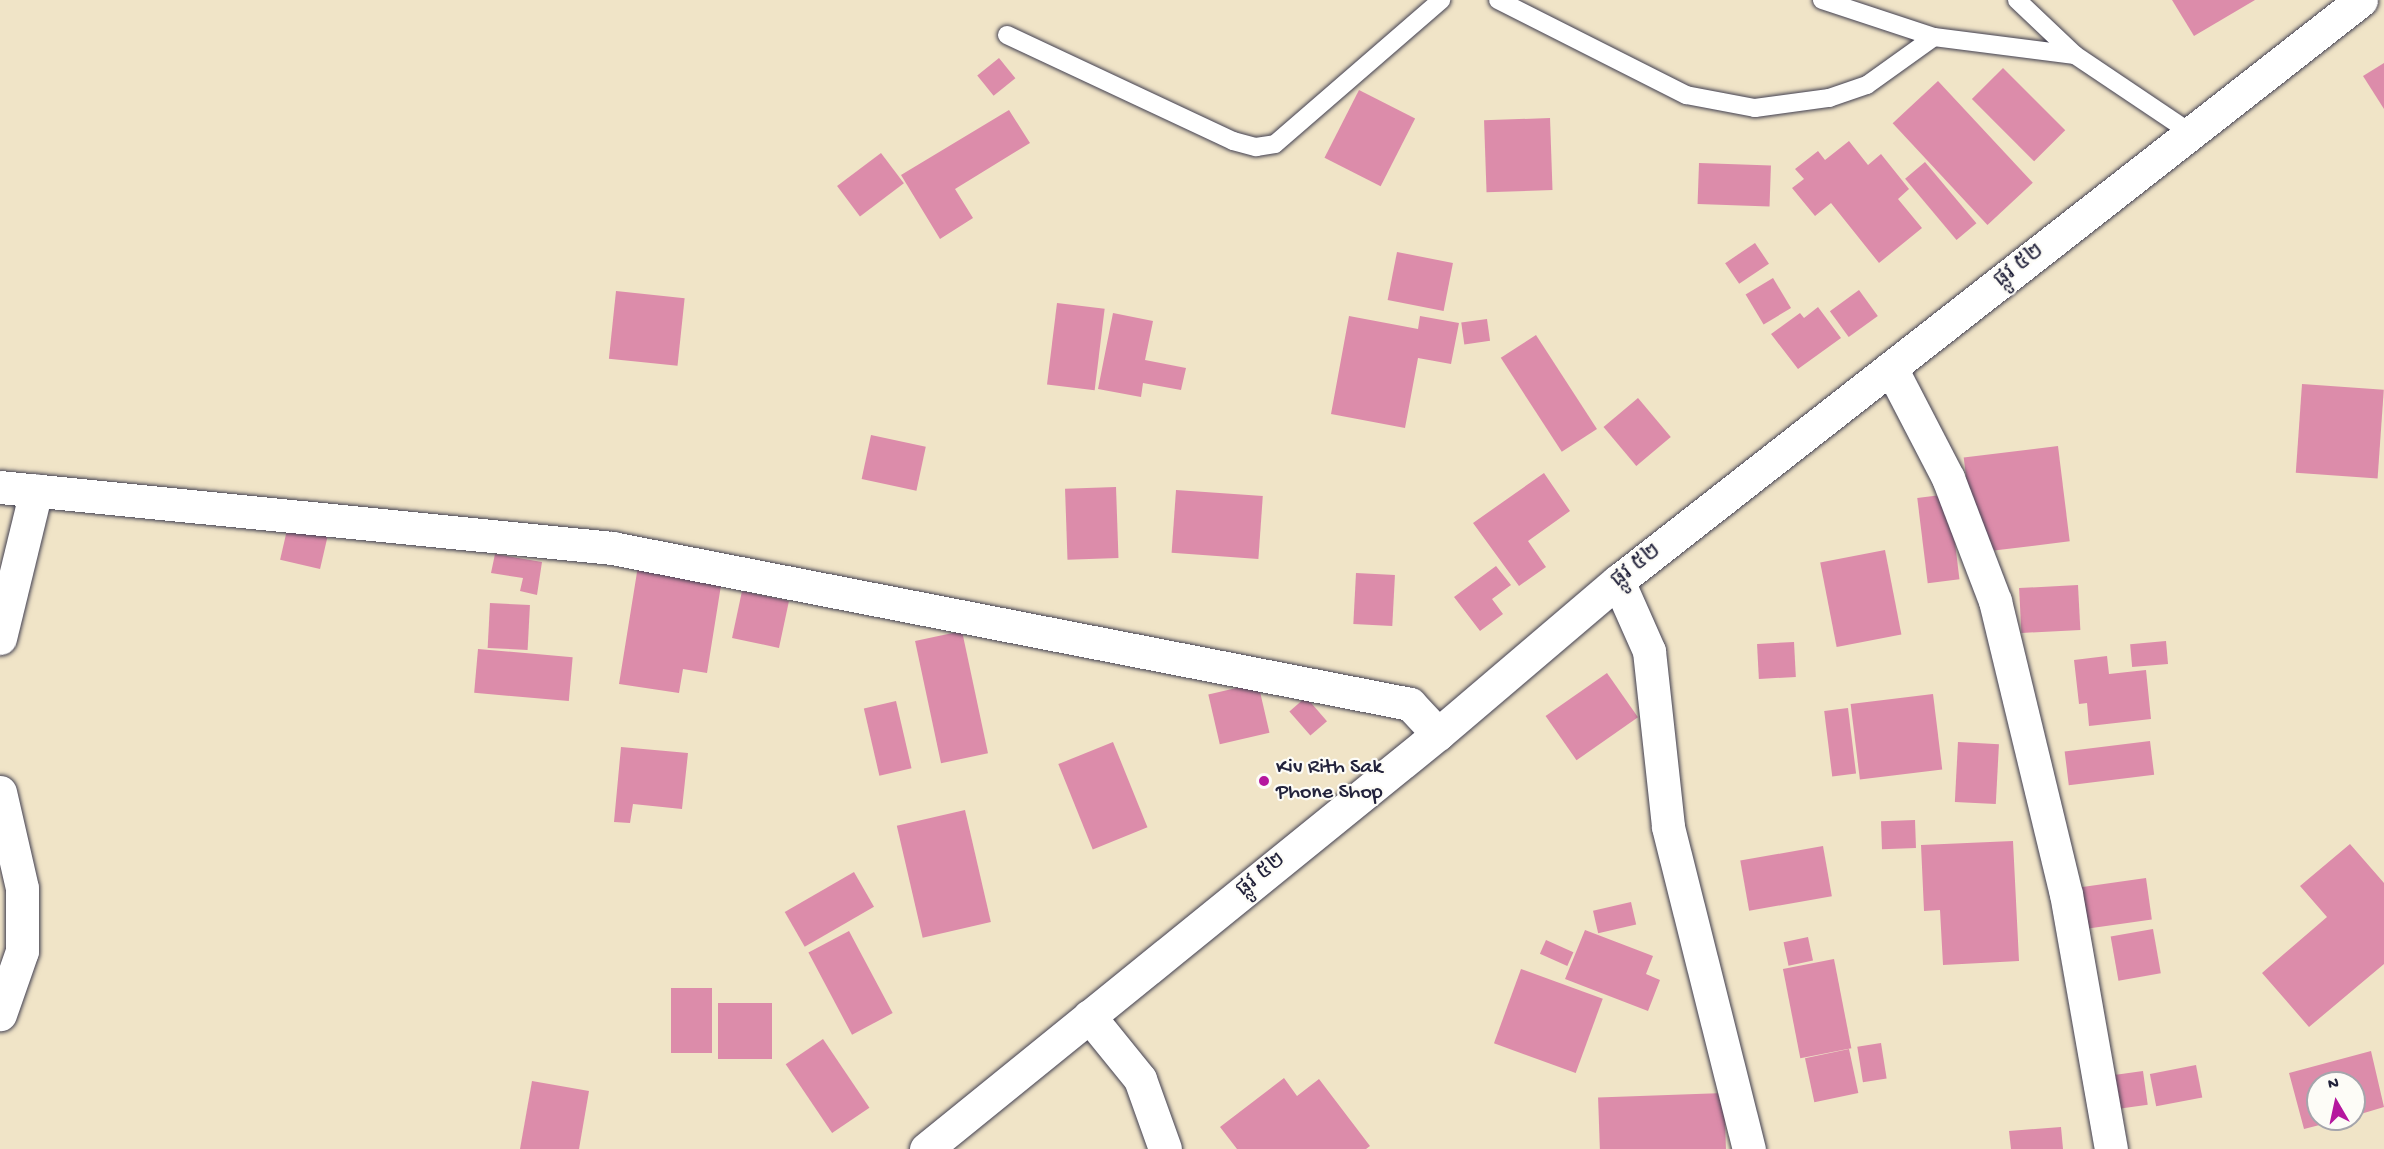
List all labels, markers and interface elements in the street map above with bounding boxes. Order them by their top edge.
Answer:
street label: ផ្លូវ ៥២ [1989,239,2051,295]
street label: ផ្លូវ ៥២ [1606,539,1668,595]
place label: Kiv Rith Sak Phone Shop [1276,755,1383,806]
marker: Kiv Rith Sak Phone Shop [1257,774,1271,788]
street label: ផ្លូវ ៥២ [1232,848,1292,904]
north arrow [2306,1071,2366,1131]
text: N [2327,1075,2340,1095]

